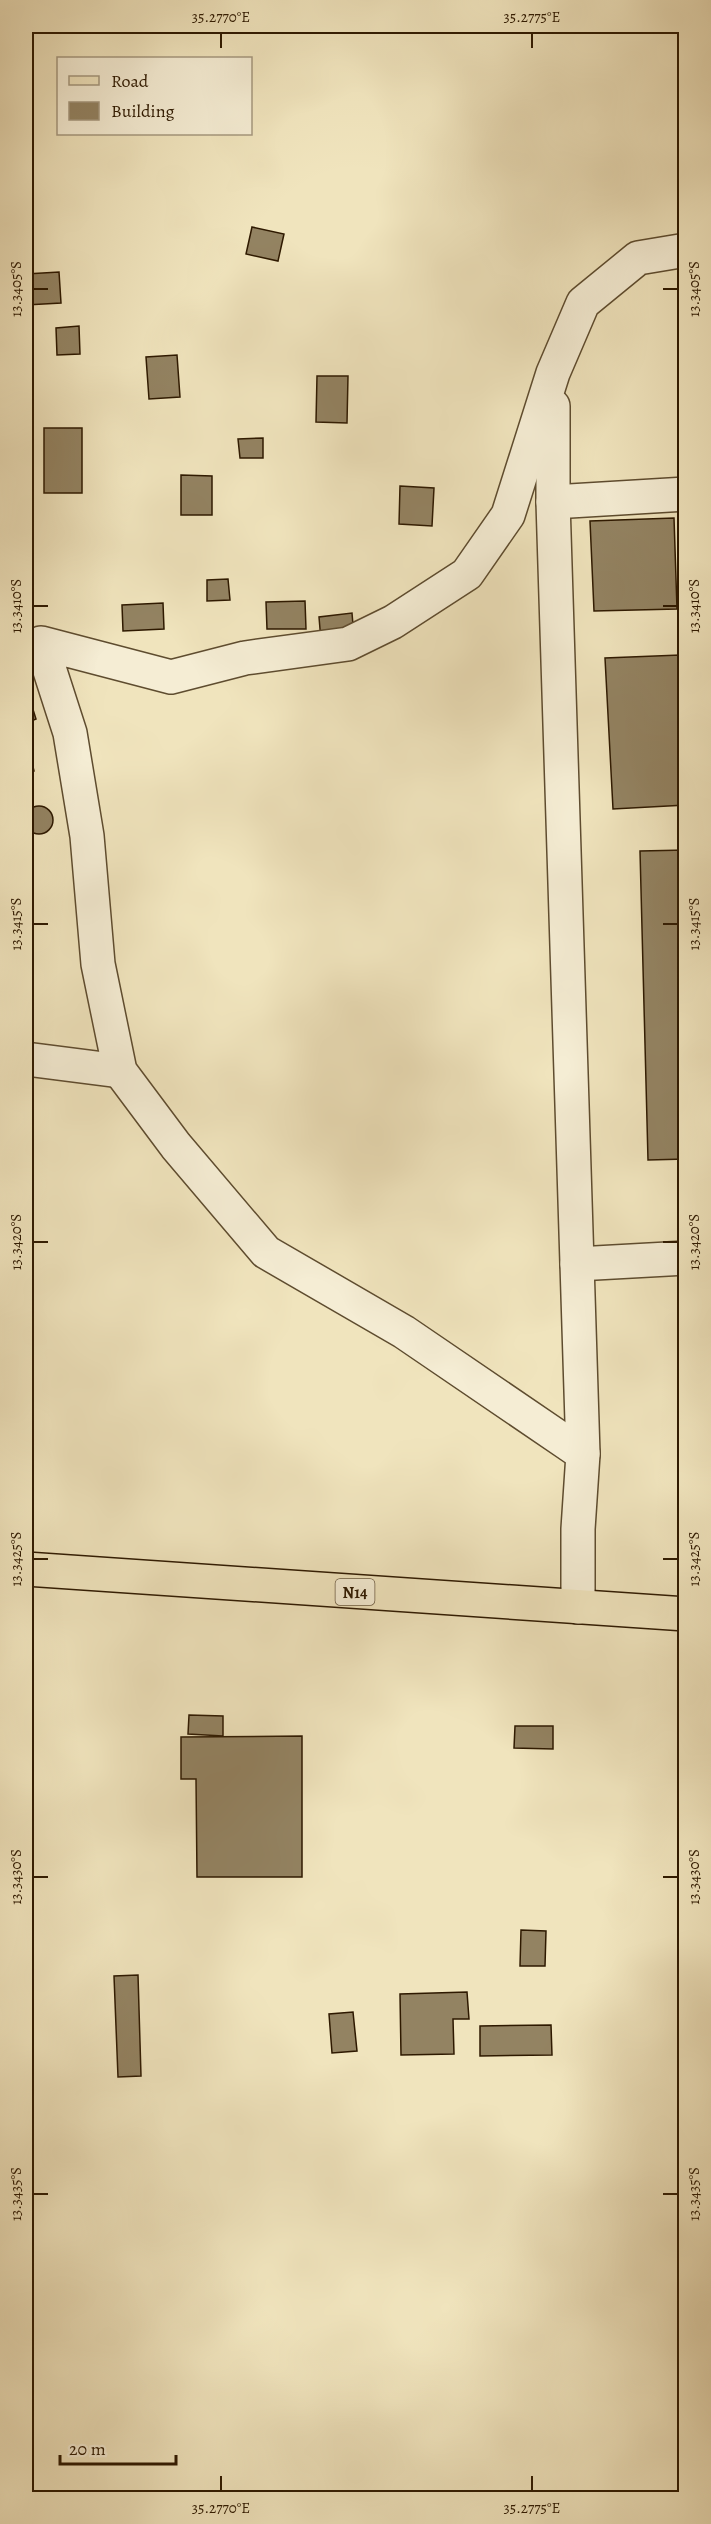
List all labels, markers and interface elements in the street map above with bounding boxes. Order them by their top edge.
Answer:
text: 35.2770°E [192,7,250,27]
text: 35.2775°E [504,7,560,27]
legend [57,57,252,135]
text: Road [111,69,149,93]
text: Building [111,99,175,123]
text: 13.3405°S [6,261,26,317]
text: 13.3405°S [684,261,704,317]
text: 13.3410°S [6,579,26,633]
text: 13.3410°S [684,579,704,633]
text: 13.3415°S [6,897,26,951]
text: 13.3415°S [684,897,704,951]
text: 13.3420°S [6,1214,26,1270]
text: 13.3420°S [684,1214,704,1270]
text: 13.3425°S [6,1531,26,1587]
text: 13.3425°S [684,1531,704,1587]
road number: N14 [336,1579,374,1605]
text: 13.3430°S [6,1849,26,1905]
text: 13.3430°S [684,1849,704,1905]
text: 13.3435°S [6,2167,26,2221]
text: 13.3435°S [684,2167,704,2221]
scale bar [60,2428,176,2466]
text: 20 m [69,2437,106,2461]
text: 35.2770°E [192,2498,250,2518]
text: 35.2775°E [504,2498,560,2518]

